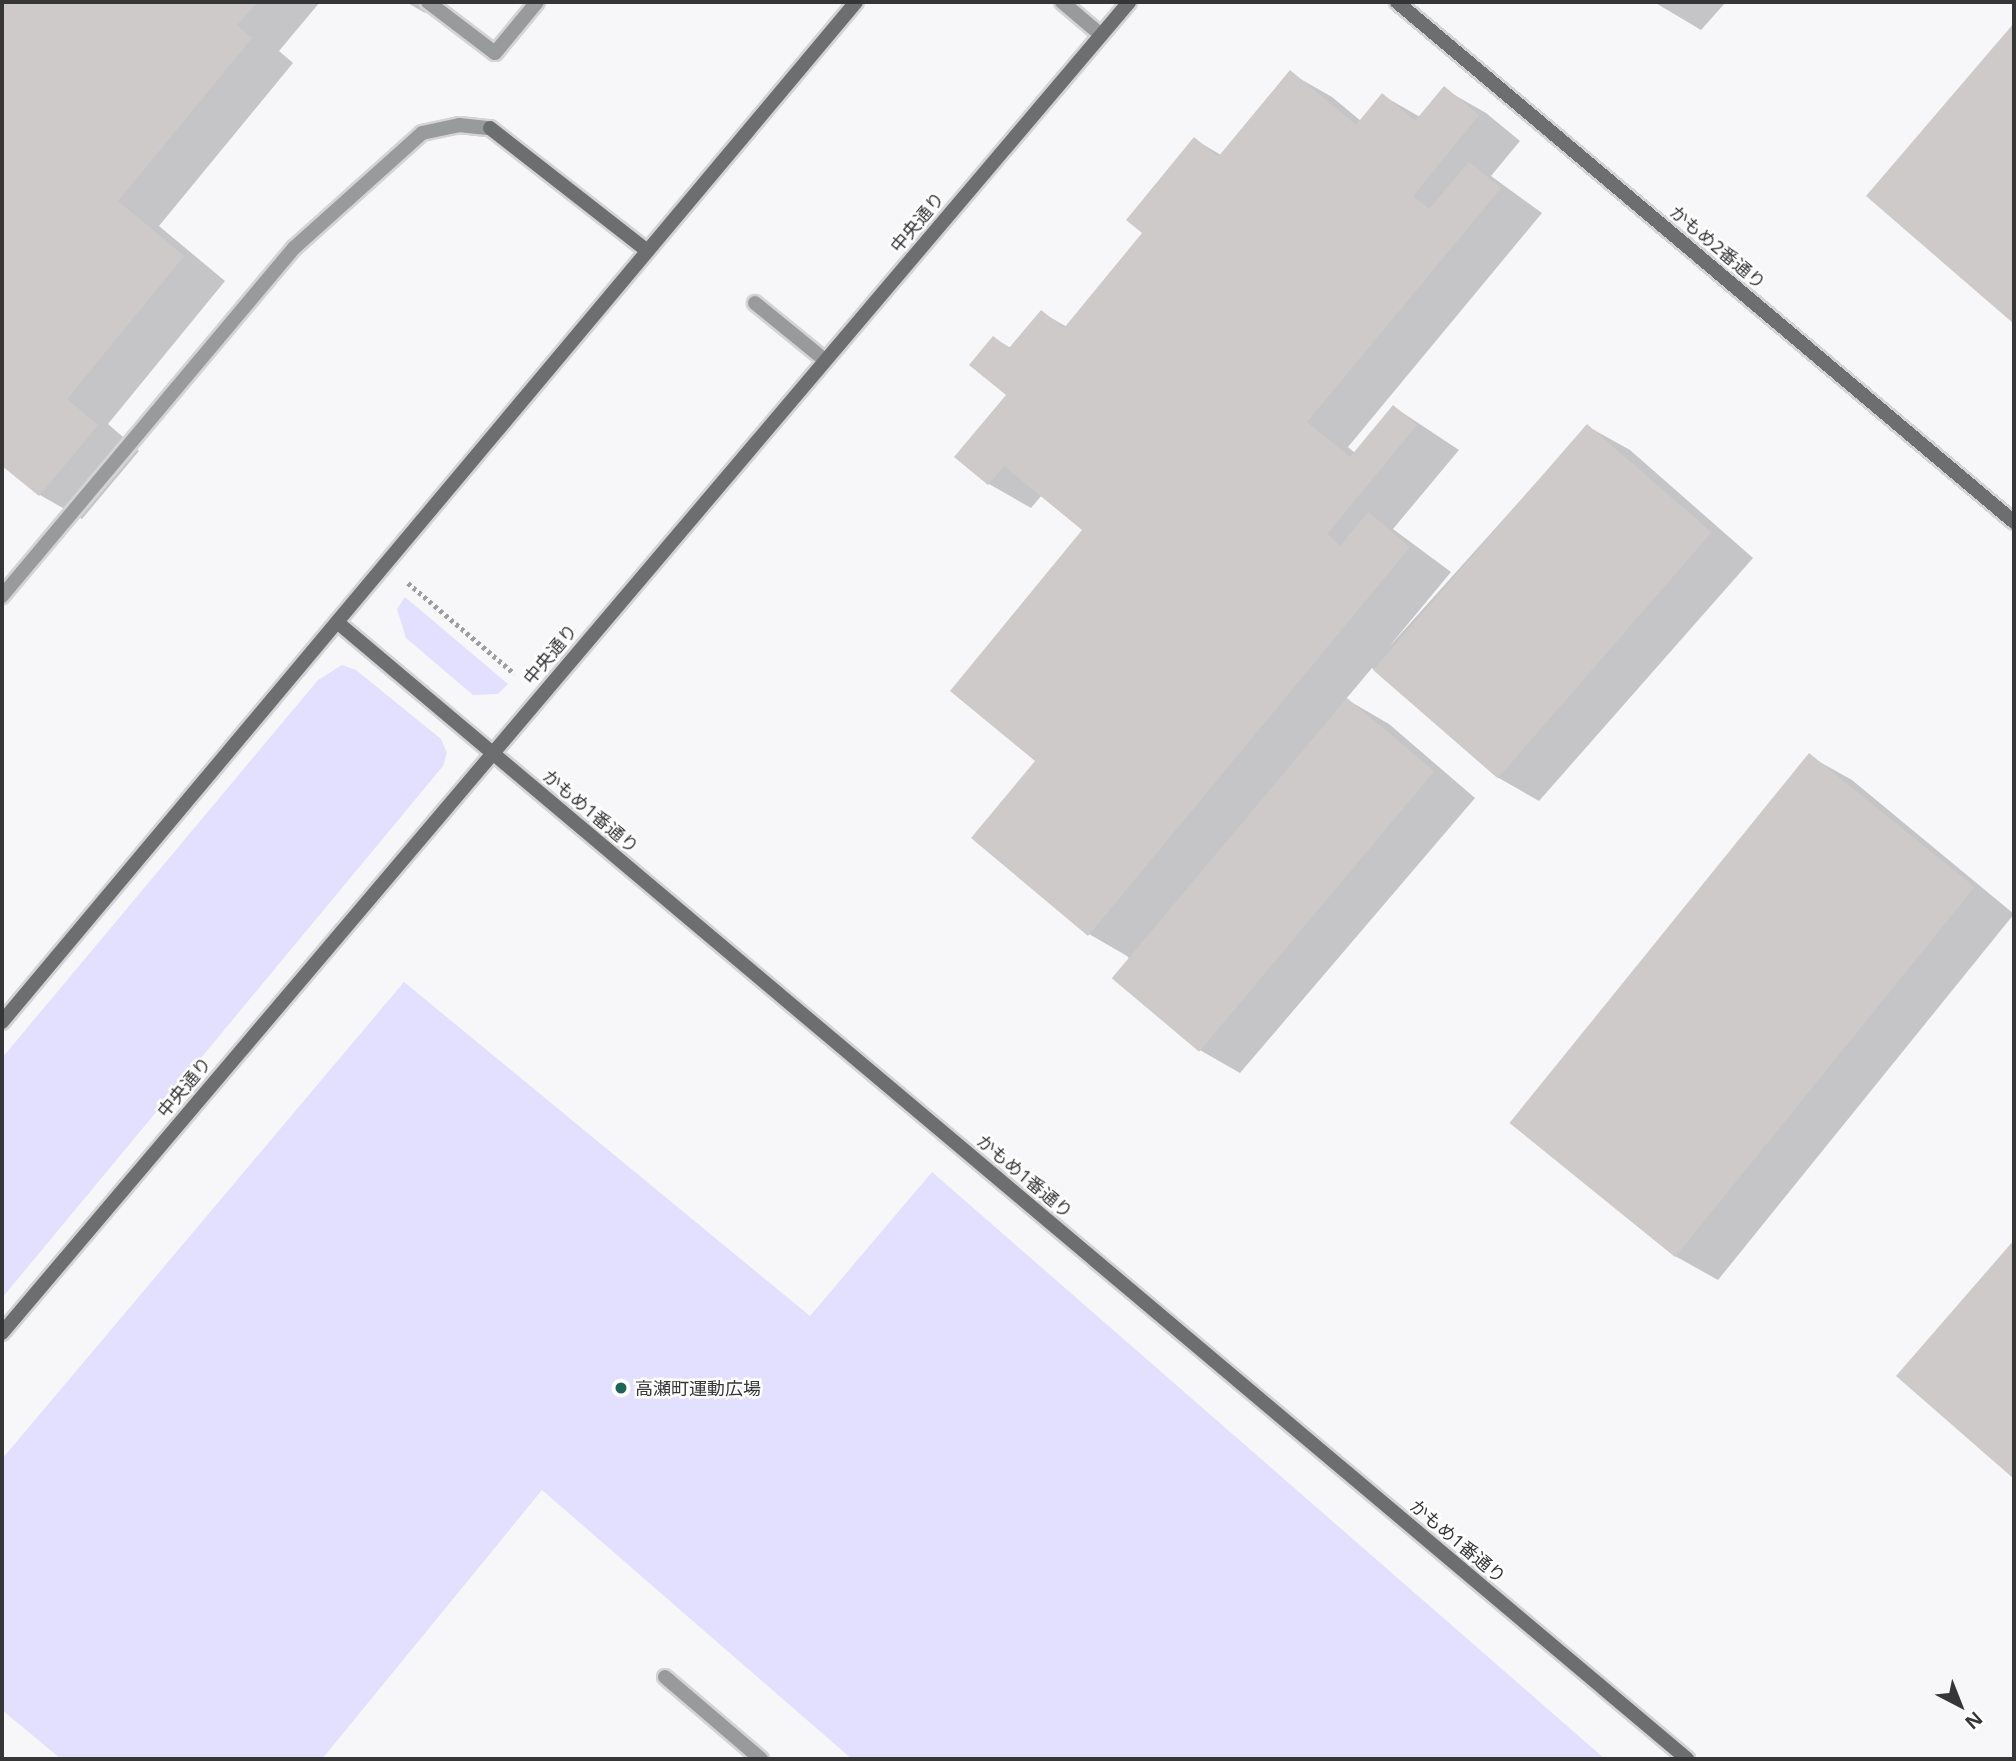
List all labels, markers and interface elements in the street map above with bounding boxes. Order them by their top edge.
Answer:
street label: 中央通り [886,187,948,257]
street label: かもめ2番通り [1666,201,1770,293]
street label: 中央通り [519,619,581,689]
street label: かもめ1番通り [539,765,643,857]
street label: 中央通り [153,1052,215,1122]
street label: かもめ1番通り [973,1130,1077,1222]
place label: 高瀬町運動広場 [635,1377,761,1399]
marker: 高瀬町運動広場 [613,1380,629,1396]
street label: かもめ1番通り [1406,1495,1510,1587]
north arrow [1925,1670,1995,1740]
text: N [1960,1706,1988,1735]

